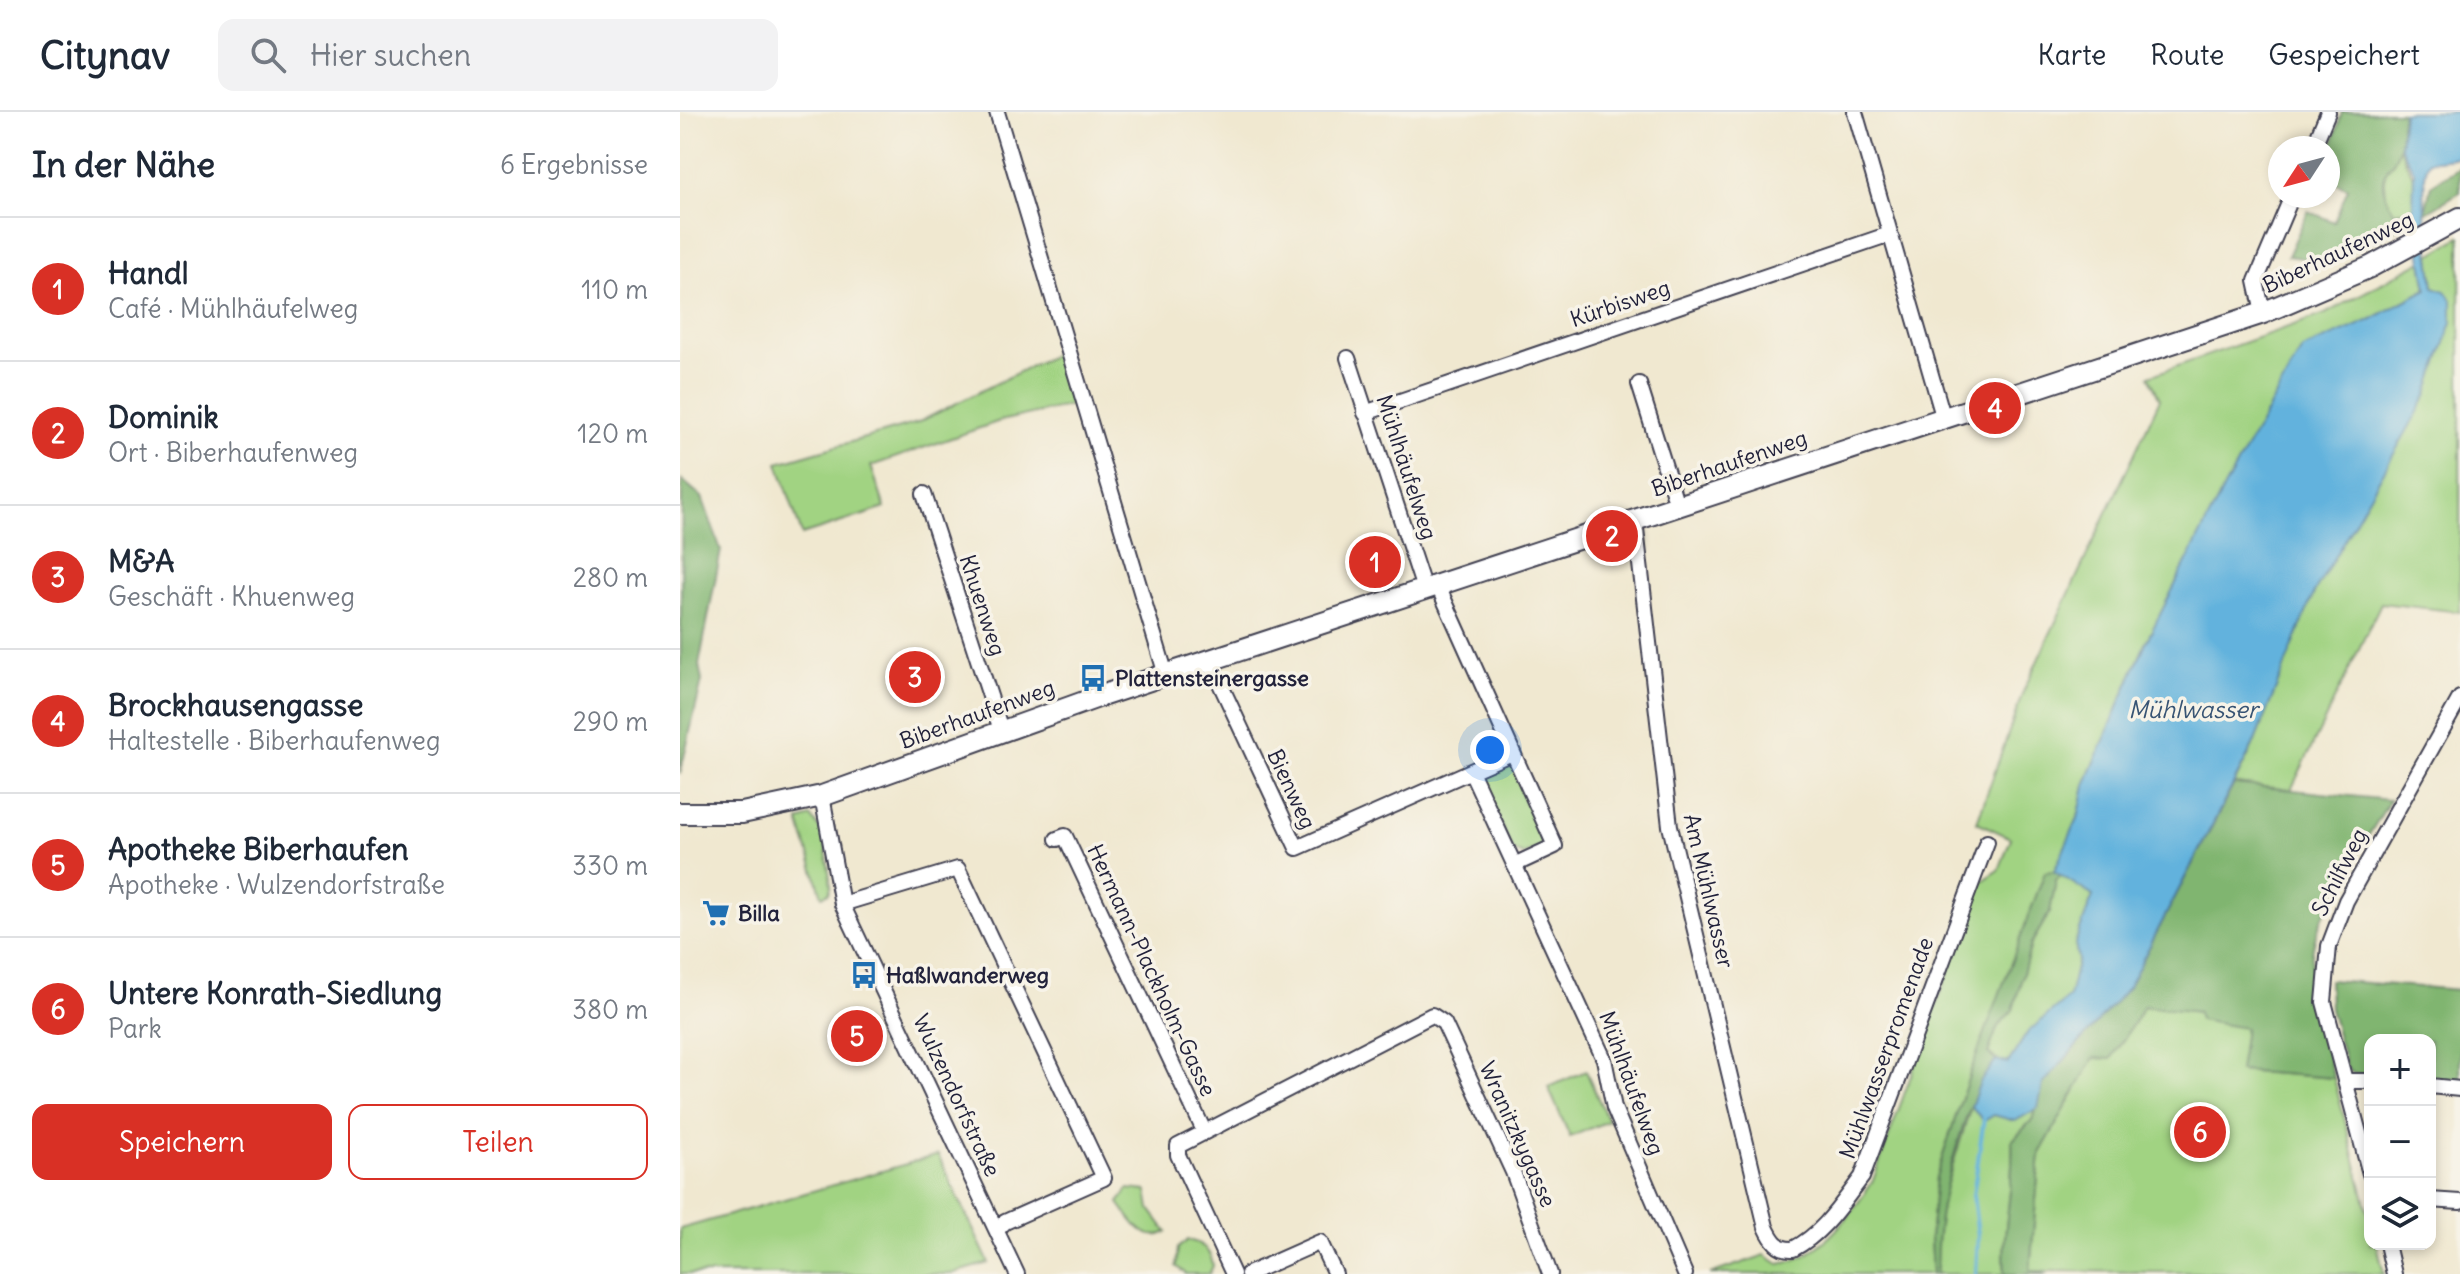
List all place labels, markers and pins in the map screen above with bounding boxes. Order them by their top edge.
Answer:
pin: 4 [1969,378,2021,438]
pin: 2 [1586,506,1638,566]
pin: 1 [1349,532,1401,592]
pin: 3 [889,647,941,707]
bus stop icon: Plattensteinergasse [1078,663,1108,693]
place label: Plattensteinergasse [1115,664,1309,692]
supermarket icon: Billa [701,898,731,928]
place label: Billa [738,899,780,927]
bus stop icon: Haßlwanderweg [849,960,879,990]
place label: Haßlwanderweg [886,961,1049,989]
pin: 5 [831,1006,883,1066]
pin: 6 [2174,1102,2226,1162]

